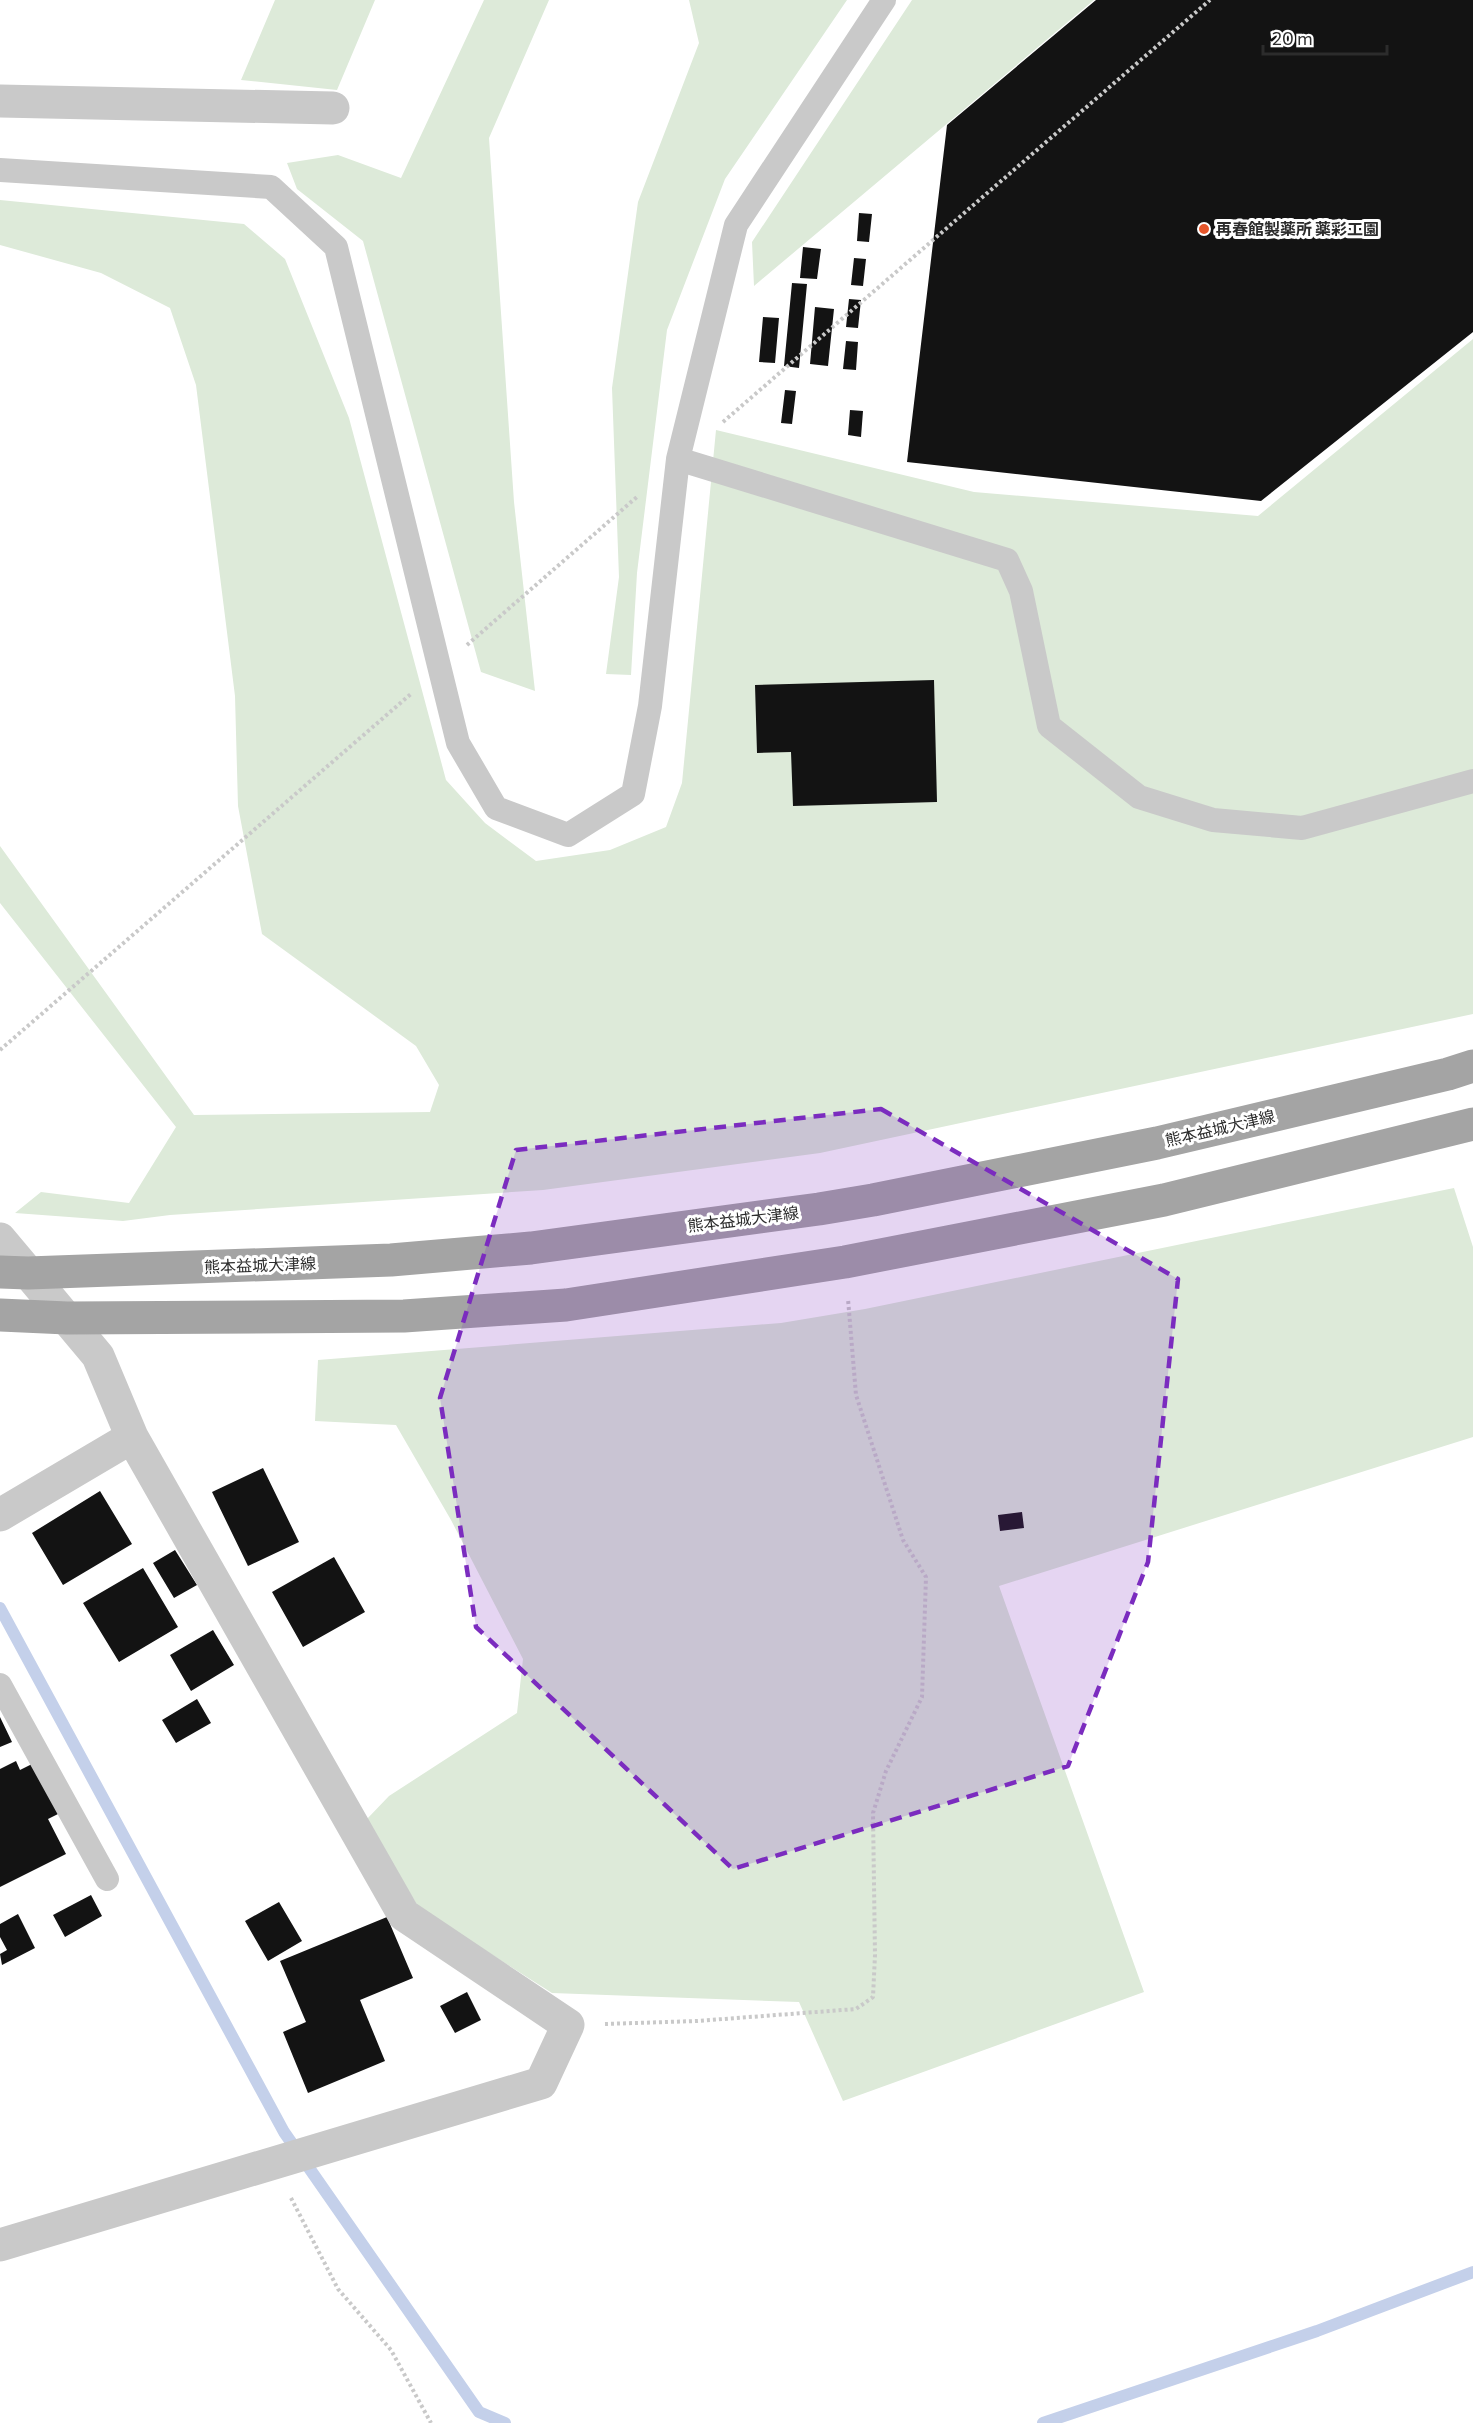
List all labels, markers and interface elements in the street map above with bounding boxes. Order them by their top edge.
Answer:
scale bar [1263,18,1388,56]
text: 20 m [1272,27,1313,49]
place label: 再春館製薬所 薬彩工園 [1216,219,1379,238]
marker: 再春館製薬所 薬彩工園 [1197,222,1211,236]
street label: 熊本益城大津線 [1163,1106,1277,1149]
street label: 熊本益城大津線 [686,1202,800,1235]
street label: 熊本益城大津線 [204,1253,316,1276]

